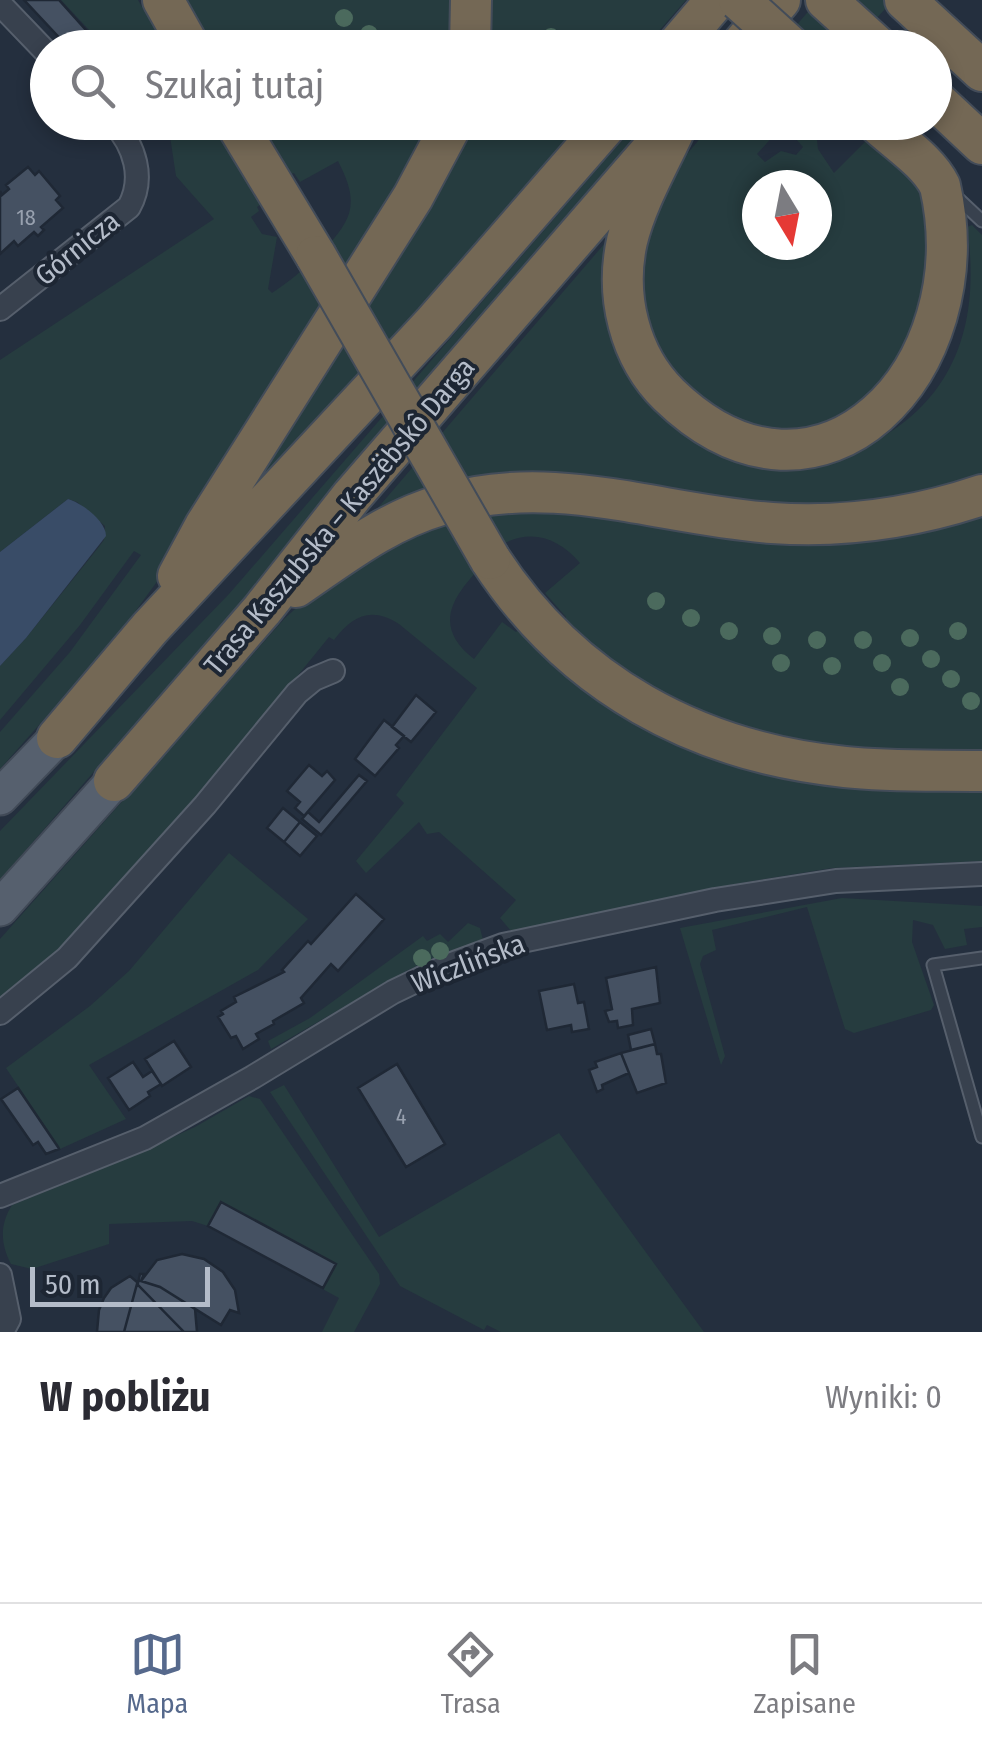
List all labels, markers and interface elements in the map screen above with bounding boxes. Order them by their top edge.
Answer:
search box [30,30,952,140]
icon: search [65,58,120,113]
text: Szukaj tutaj [145,62,324,108]
north arrow [742,170,832,260]
house number: 18 [16,204,36,231]
street label: Górnicza [29,204,126,292]
street label: Trasa Kaszubska – Kaszëbskô Darga [197,351,482,681]
street label: Wiczlińska [407,927,529,1000]
house number: 4 [396,1103,407,1130]
scale bar [30,1262,210,1306]
text: 50 m [45,1268,101,1301]
text: W pobliżu [40,1372,211,1422]
text: Wyniki: 0 [825,1378,942,1416]
tab: Mapa [126,1627,188,1720]
tab: Trasa [441,1627,501,1720]
tab: Zapisane [753,1627,856,1720]

